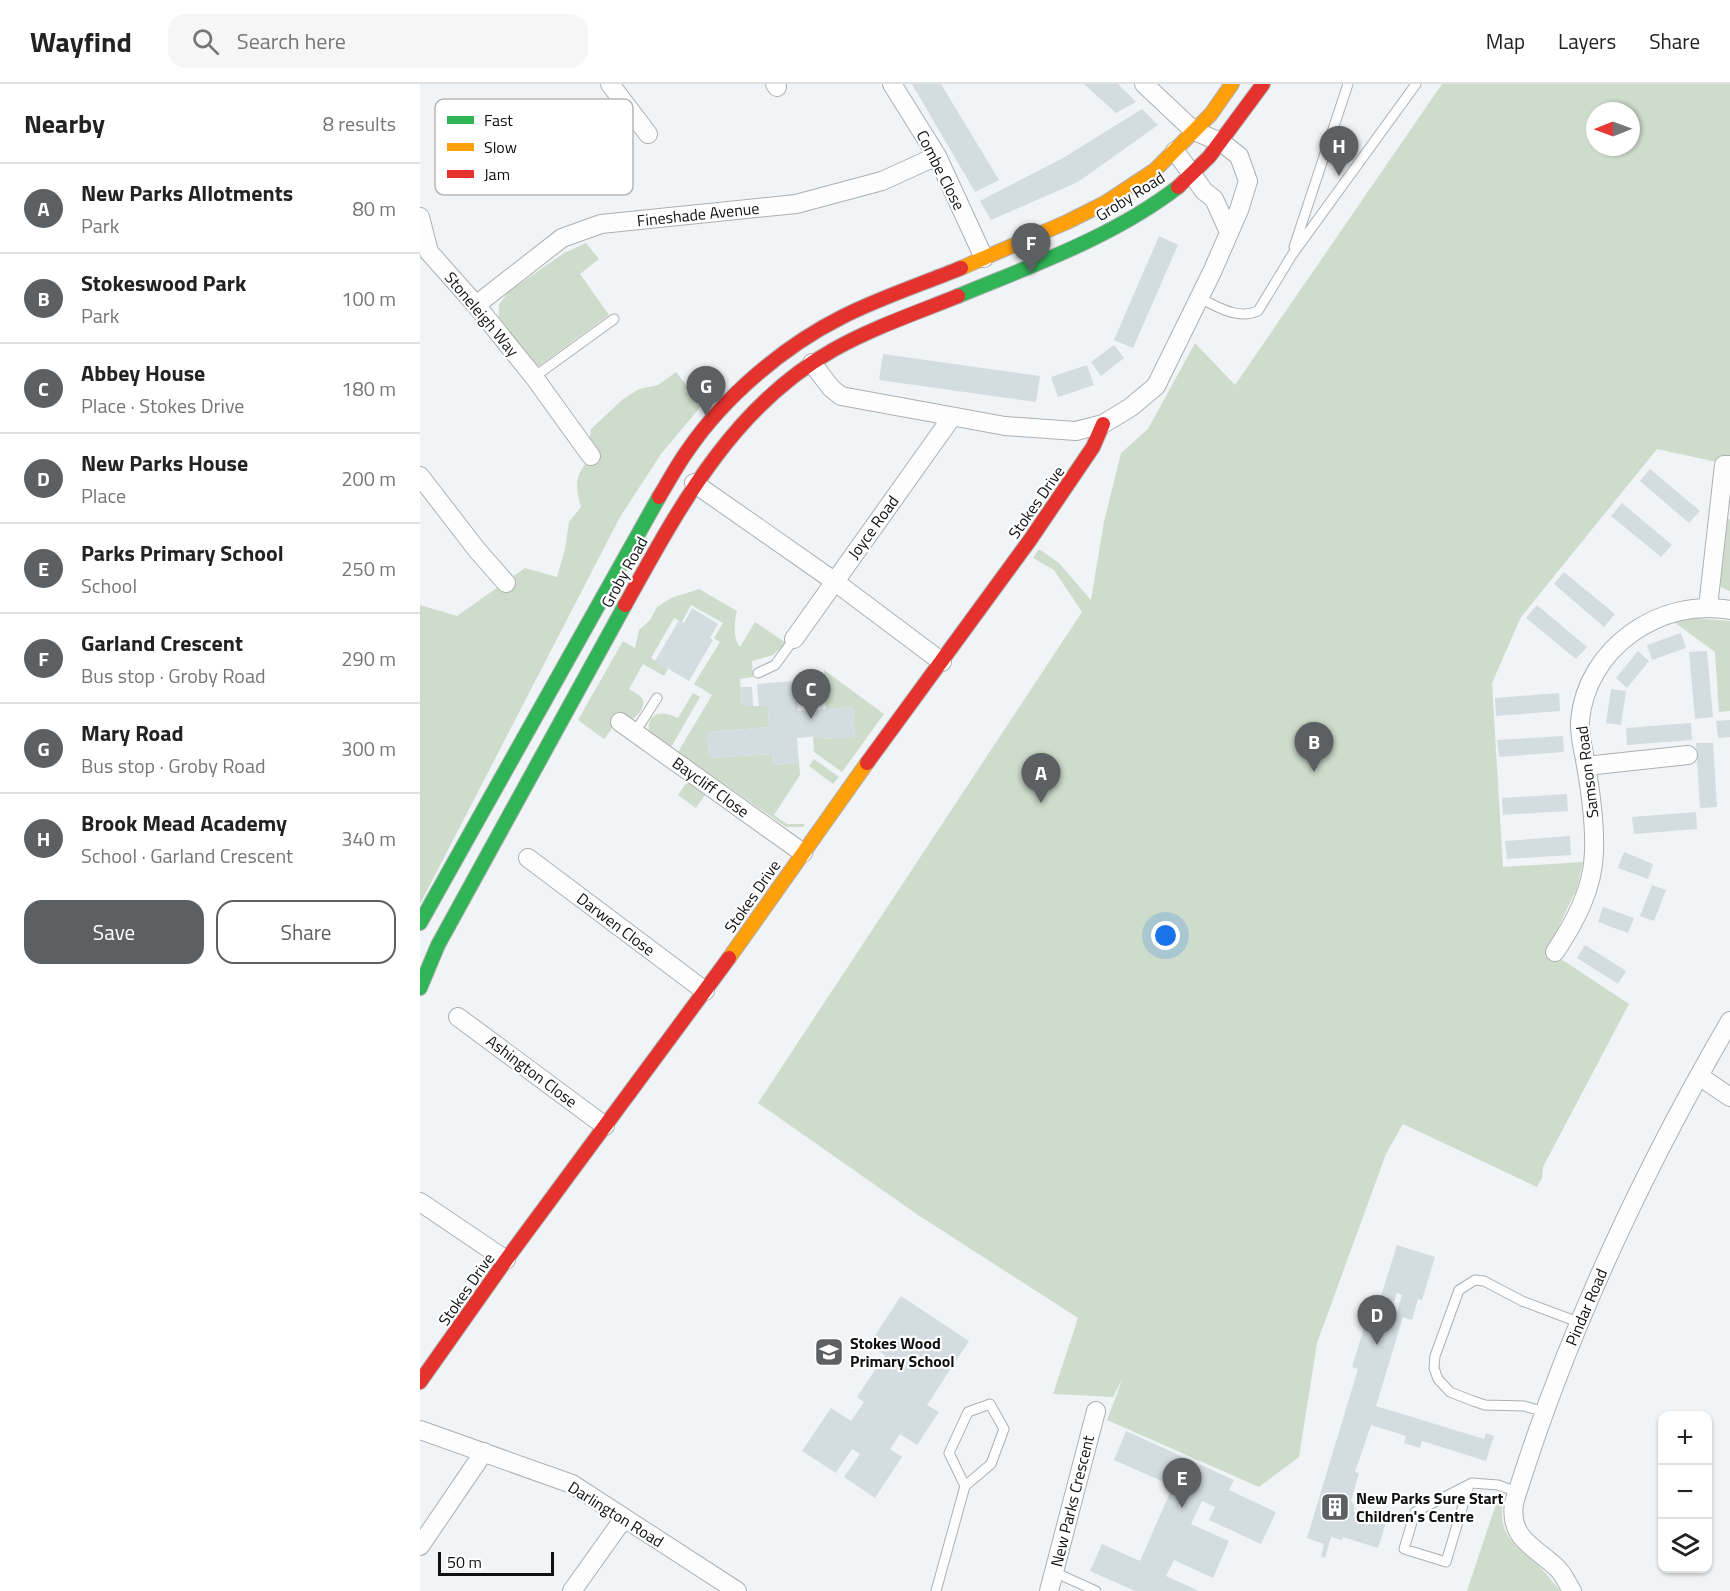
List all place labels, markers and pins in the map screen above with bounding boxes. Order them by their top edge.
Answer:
pin: H [1320,126,1358,176]
pin: F [1012,224,1050,273]
pin: G [686,366,726,416]
pin: C [792,670,830,719]
pin: B [1294,722,1334,772]
pin: A [1022,754,1060,803]
pin: D [1358,1296,1396,1345]
place label: Stokes Wood Primary School [850,1331,955,1373]
school or university icon: Stokes Wood Primary School [813,1336,845,1368]
pin: E [1162,1458,1202,1508]
place label: New Parks Sure Start Children's Centre [1356,1486,1504,1528]
building icon: New Parks Sure Start Children's Centre [1319,1491,1351,1523]

